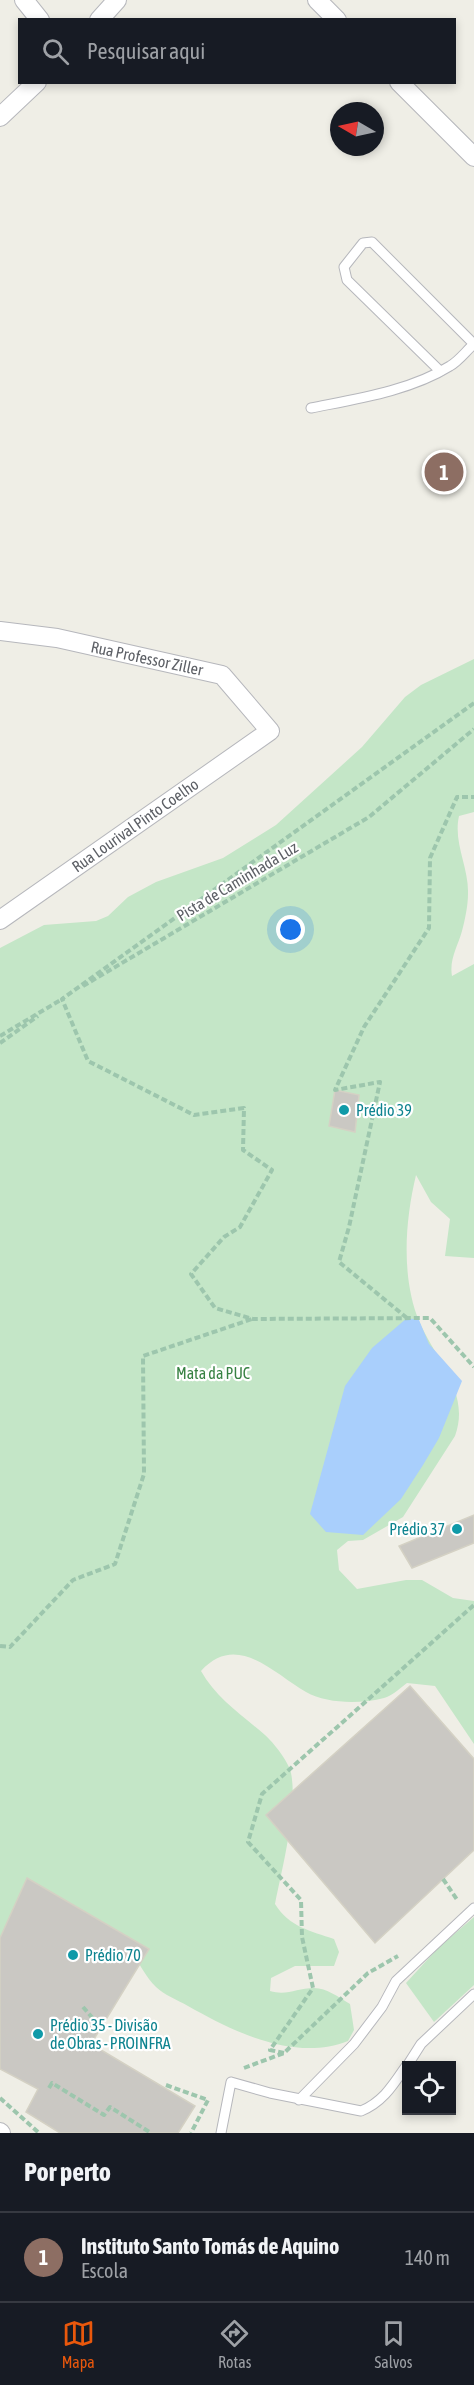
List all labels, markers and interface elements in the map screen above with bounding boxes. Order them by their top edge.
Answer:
search box [18,18,456,84]
icon: search [39,35,72,68]
text: Pesquisar aqui [87,38,205,64]
north arrow [330,102,384,156]
pin: 1 [424,450,464,494]
street label: Rua Professor Ziller [89,637,205,679]
street label: Rua Lourival Pinto Coelho [68,775,202,875]
street label: Pista de Caminhada Luz [173,838,301,924]
your location [276,915,305,944]
place label: Prédio 39 [356,1101,412,1119]
marker: Prédio 39 [337,1103,351,1117]
park label: Mata da PUC [176,1364,250,1382]
place label: Prédio 37 [389,1520,445,1538]
marker: Prédio 37 [450,1522,464,1536]
place label: Prédio 70 [85,1946,141,1964]
marker: Prédio 70 [66,1948,80,1962]
place label: Prédio 35 - Divisão de Obras - PROINFRA [50,2016,171,2052]
marker: Prédio 35 - Divisão de Obras - PROINFRA [31,2027,45,2041]
map controls [402,2061,456,2115]
button: locate [402,2061,456,2115]
text: Por perto [24,2157,111,2187]
text: Instituto Santo Tomás de Aquino [81,2233,339,2259]
text: 1 [39,2246,48,2269]
text: 140 m [405,2246,450,2269]
text: Escola [81,2259,128,2282]
tab: Mapa [62,2317,95,2371]
tab: Rotas [218,2317,251,2371]
tab: Salvos [375,2317,412,2371]

